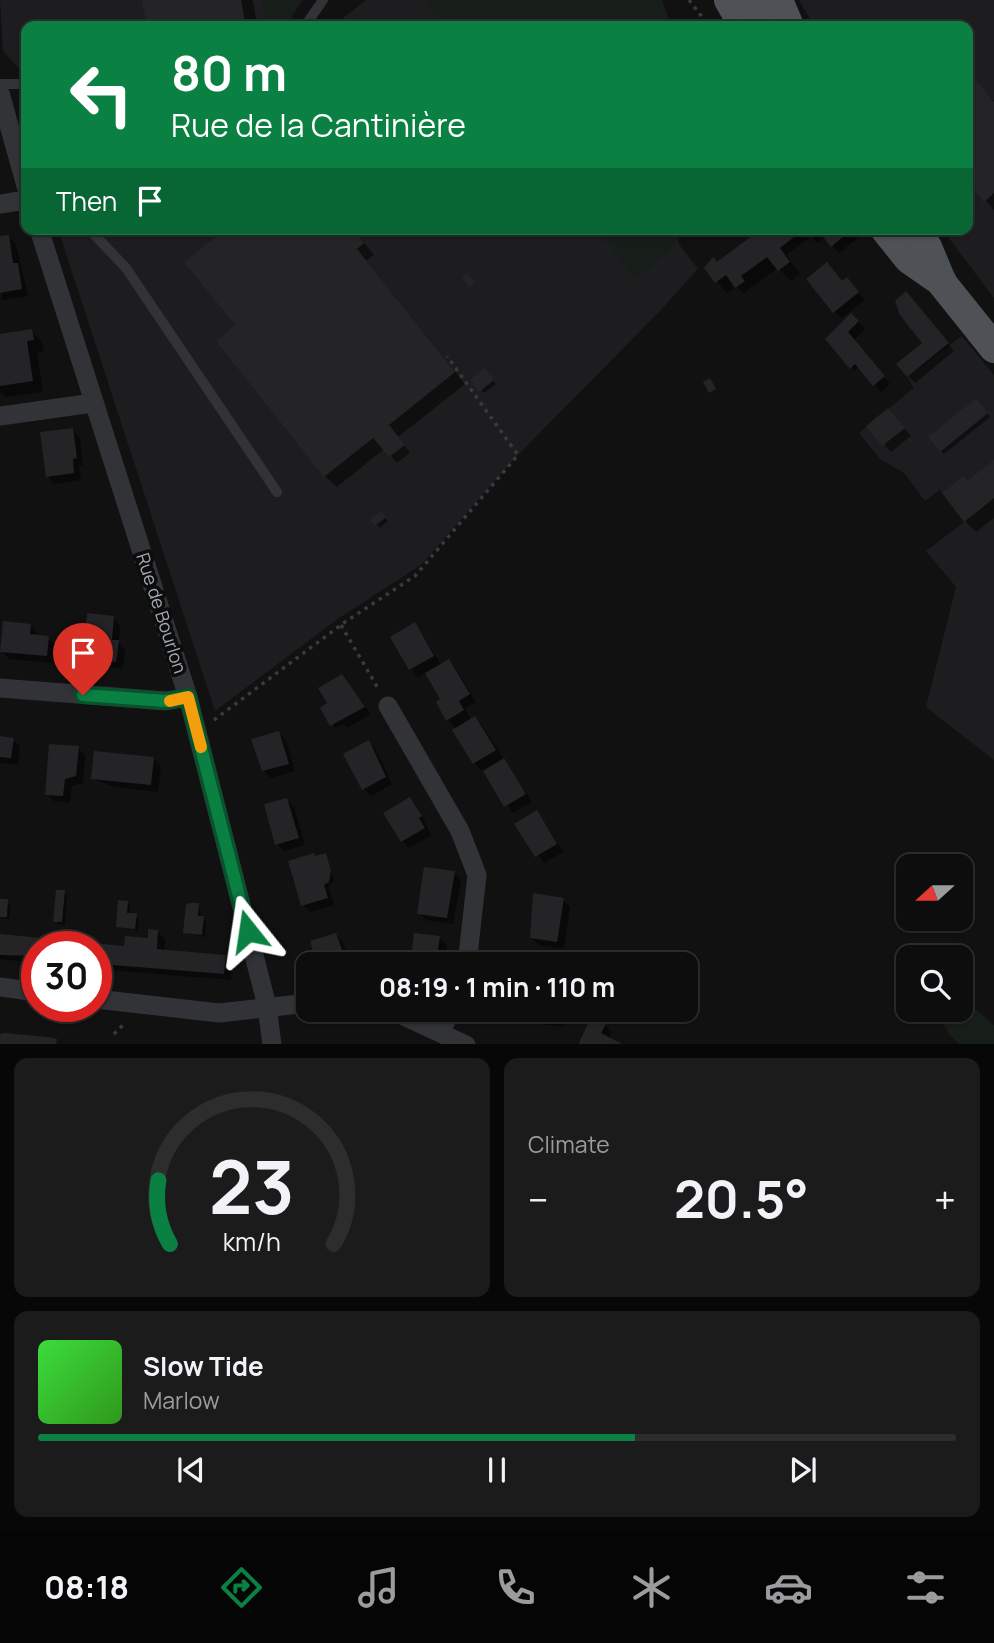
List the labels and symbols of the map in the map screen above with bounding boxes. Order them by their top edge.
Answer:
street label: Rue de Bourlon [131,550,193,676]
pin [53,623,113,695]
north arrow [896,854,973,931]
position arrow [211,894,285,968]
speed limit sign: 30 [21,931,112,1022]

